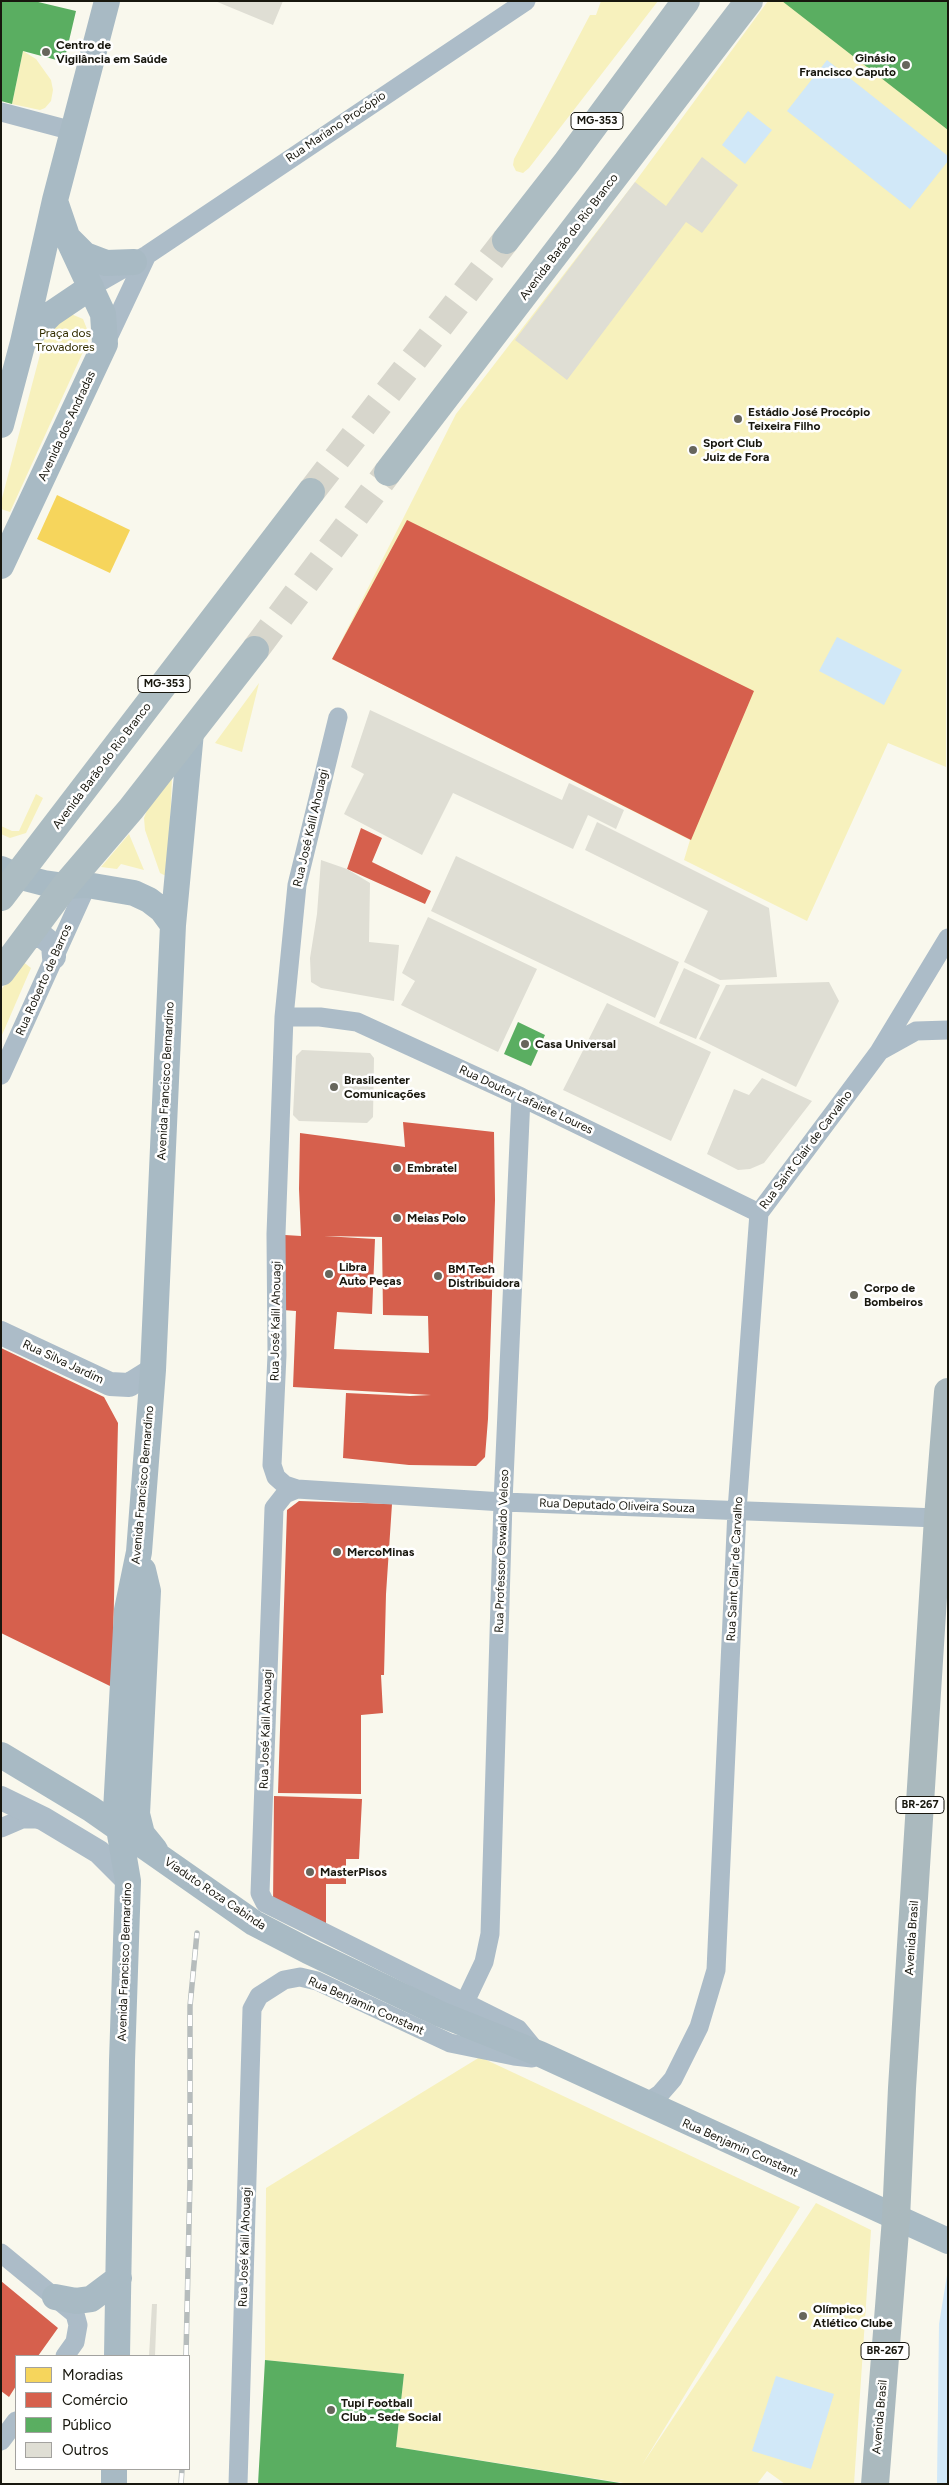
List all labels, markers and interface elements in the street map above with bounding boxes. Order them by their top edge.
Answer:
place label: Centro de Vigilância em Saúde [56,38,167,66]
marker: Centro de Vigilância em Saúde [40,46,52,58]
place label: Ginásio Francisco Caputo [799,51,896,79]
marker: Ginásio Francisco Caputo [900,59,912,71]
street label: Rua Mariano Procópio [283,88,389,166]
road number: MG-353 [571,112,623,130]
street label: Avenida Barão do Rio Branco [517,171,621,303]
park label: Praça dos Trovadores [35,326,95,354]
street label: Avenida dos Andradas [35,369,99,483]
place label: Estádio José Procópio Teixeira Filho [748,405,870,433]
marker: Estádio José Procópio Teixeira Filho [732,413,744,425]
place label: Sport Club Juiz de Fora [703,436,769,464]
marker: Sport Club Juiz de Fora [687,444,699,456]
road number: MG-353 [138,676,190,692]
street label: Avenida Barão do Rio Branco [50,700,154,832]
street label: Rua José Kalil Ahouagi [290,768,332,888]
street label: Rua Roberto de Barros [13,922,75,1038]
street label: Avenida Francisco Bernardino [155,1001,177,1161]
place label: Casa Universal [535,1037,616,1051]
marker: Casa Universal [519,1038,531,1050]
street label: Rua Doutor Lafaiete Loures [457,1063,595,1137]
place label: Brasilcenter Comunicações [344,1073,426,1101]
marker: Brasilcenter Comunicações [328,1081,340,1093]
street label: Rua Saint Clair de Carvalho [757,1088,855,1212]
place label: Embratel [407,1161,457,1175]
marker: Embratel [391,1162,403,1174]
place label: Meias Polo [407,1211,466,1225]
marker: Meias Polo [391,1212,403,1224]
place label: Libra Auto Peças [339,1260,401,1288]
street label: Rua José Kalil Ahouagi [268,1261,284,1381]
place label: BM Tech Distribuidora [448,1262,520,1290]
marker: Libra Auto Peças [323,1268,335,1280]
marker: BM Tech Distribuidora [432,1270,444,1282]
place label: Corpo de Bombeiros [864,1281,923,1309]
marker: Corpo de Bombeiros [848,1289,860,1301]
street label: Rua Silva Jardim [20,1337,106,1387]
street label: Avenida Francisco Bernardino [129,1405,157,1565]
street label: Rua Professor Oswaldo Veloso [492,1469,512,1633]
street label: Rua Deputado Oliveira Souza [539,1496,695,1516]
street label: Rua Saint Clair de Carvalho [724,1496,746,1642]
place label: MercoMinas [347,1545,414,1559]
marker: MercoMinas [331,1546,343,1558]
street label: Rua José Kalil Ahouagi [257,1669,275,1789]
road number: BR-267 [896,1796,944,1814]
street label: Viaduto Roza Cabinda [162,1855,268,1933]
place label: MasterPisos [320,1865,387,1879]
marker: MasterPisos [304,1866,316,1878]
street label: Avenida Francisco Bernardino [115,1882,135,2042]
street label: Avenida Brasil [902,1900,922,1976]
street label: Rua Benjamin Constant [306,1974,426,2038]
street label: Rua Benjamin Constant [680,2116,800,2180]
street label: Rua José Kalil Ahouagi [236,2187,254,2307]
place label: Olímpico Atlético Clube [813,2302,893,2330]
marker: Olímpico Atlético Clube [797,2310,809,2322]
road number: BR-267 [861,2342,909,2360]
legend [15,2355,190,2470]
text: Moradias [62,2366,123,2384]
street label: Avenida Brasil [870,2379,890,2455]
text: Comércio [62,2391,128,2409]
place label: Tupi Football Club - Sede Social [341,2396,441,2424]
marker: Tupi Football Club - Sede Social [325,2404,337,2416]
text: Público [62,2416,111,2434]
text: Outros [62,2441,108,2459]

